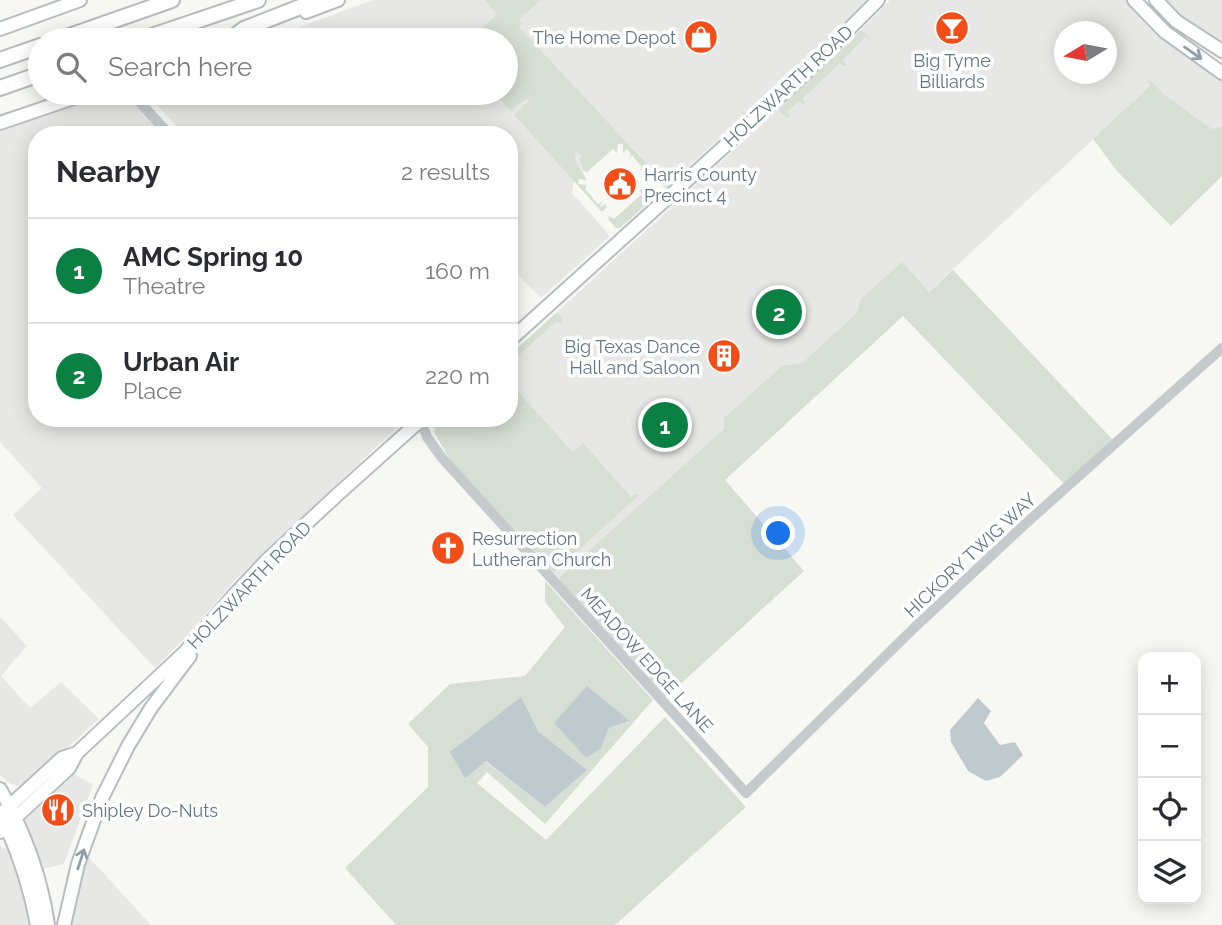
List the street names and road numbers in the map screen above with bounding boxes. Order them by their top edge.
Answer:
street label: HOLZWARTH ROAD [719,21,857,151]
street label: HICKORY TWIG WAY [900,488,1040,621]
street label: HOLZWARTH ROAD [183,517,315,653]
street label: MEADOW EDGE LANE [576,583,718,737]

